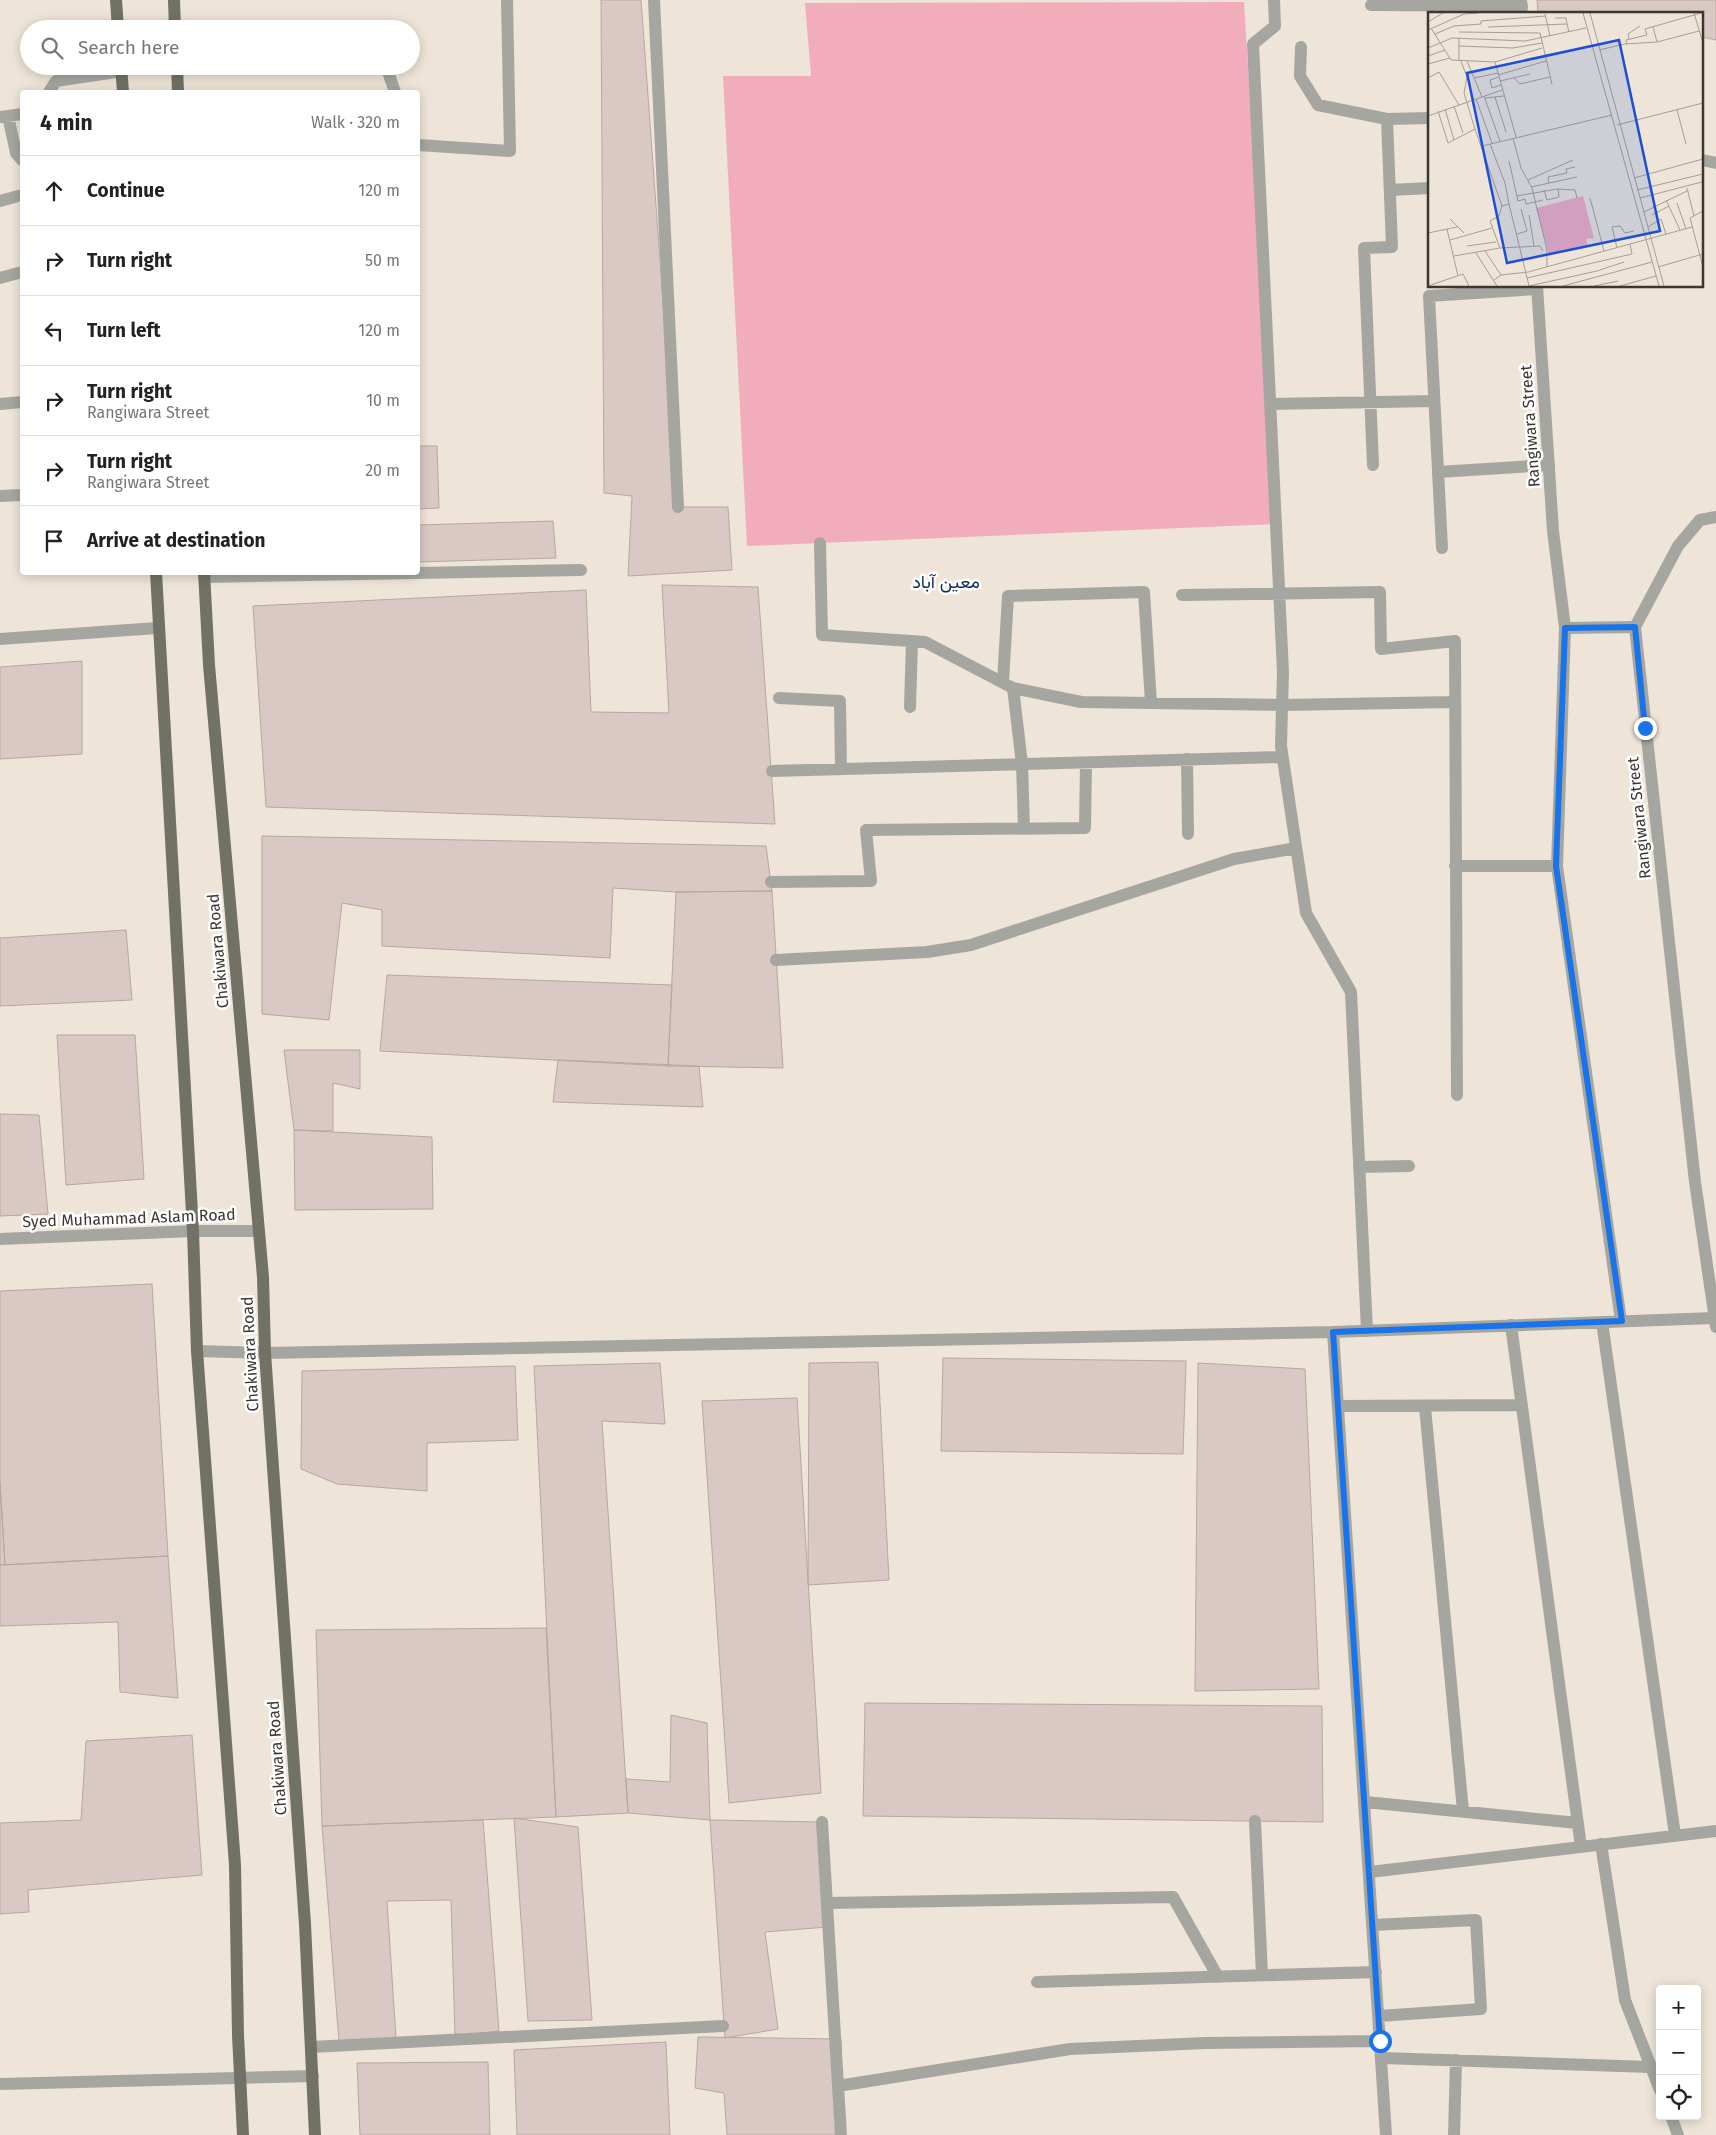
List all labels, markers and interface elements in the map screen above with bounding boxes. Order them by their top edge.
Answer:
inset map [1428,12,1704,288]
search box [20,20,420,75]
icon: search [38,34,66,62]
text: Search here [78,36,179,59]
text: 4 min [40,110,93,136]
text: Walk · 320 m [311,113,400,132]
icon: ahead [40,177,68,205]
text: Continue [87,179,165,202]
text: 120 m [358,181,400,200]
icon: right [40,247,68,275]
text: Turn right [87,249,172,272]
text: 50 m [365,251,400,270]
icon: left [40,317,68,345]
text: Turn left [87,319,161,342]
text: 120 m [358,321,400,340]
street label: Rangiwara Street [1516,364,1544,488]
text: Turn right [87,380,172,403]
icon: right [40,387,68,415]
text: 10 m [366,391,400,410]
text: Rangiwara Street [87,403,209,422]
text: Turn right [87,450,172,473]
icon: right [40,457,68,485]
text: 20 m [365,461,400,480]
text: Rangiwara Street [87,473,209,492]
icon: arrive [40,527,68,555]
text: Arrive at destination [87,529,266,552]
district label: معین آباد [912,571,980,593]
route end [1634,717,1657,740]
street label: Rangiwara Street [1623,756,1655,880]
street label: Chakiwara Road [204,893,232,1009]
street label: Syed Muhammad Aslam Road [22,1205,236,1231]
street label: Chakiwara Road [238,1296,262,1412]
street label: Chakiwara Road [264,1700,290,1816]
map controls [1656,1985,1701,2120]
button: + [1656,1985,1701,2030]
route start [1369,2030,1392,2053]
button: − [1656,2030,1701,2075]
button: locate [1656,2075,1701,2120]

